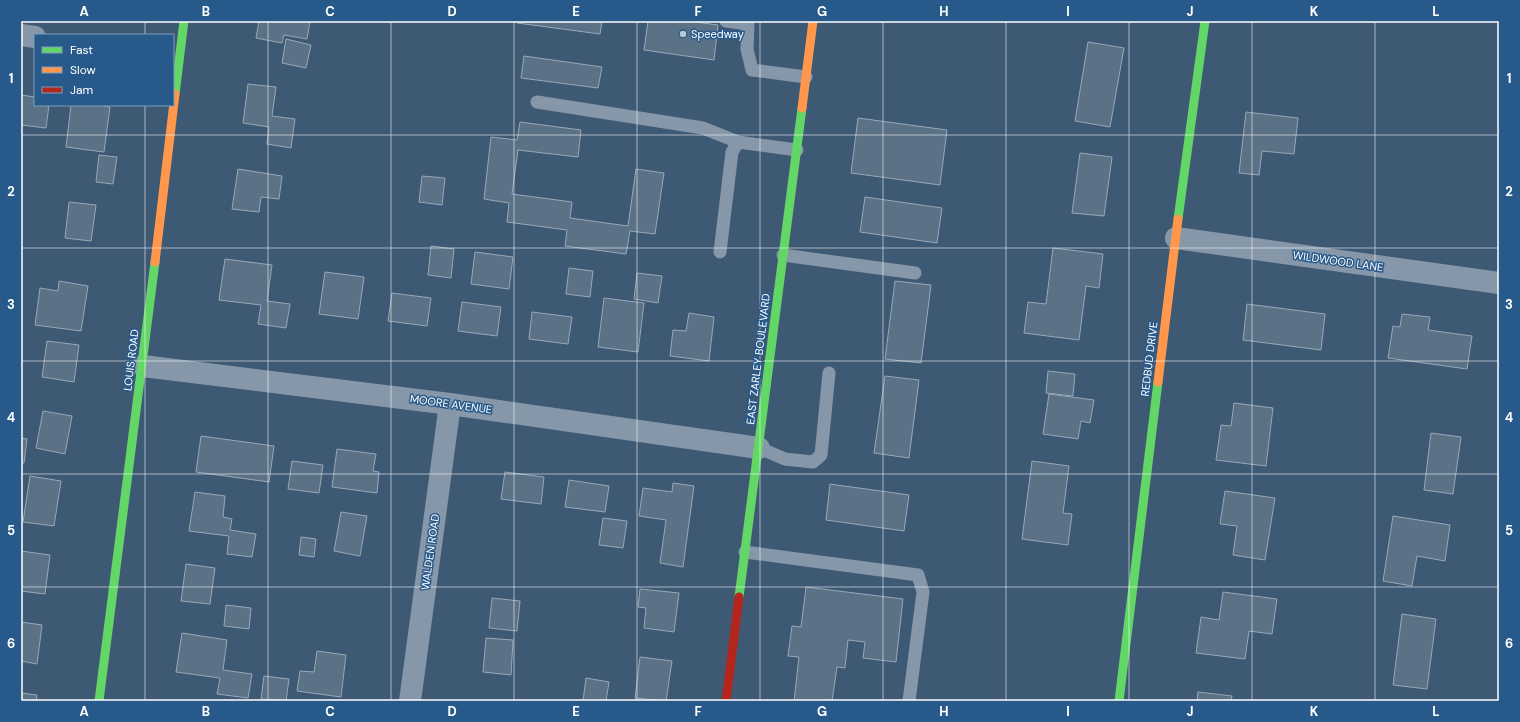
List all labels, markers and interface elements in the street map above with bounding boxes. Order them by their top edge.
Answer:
text: A [79,3,89,20]
text: B [202,3,210,20]
text: C [325,3,335,20]
text: D [447,3,457,20]
text: E [572,3,580,20]
text: F [694,3,702,20]
text: G [817,3,827,20]
text: H [939,3,949,20]
text: I [1066,3,1070,20]
text: J [1186,3,1194,20]
text: K [1310,3,1319,20]
text: L [1432,3,1440,20]
place label: Speedway [691,27,744,41]
marker: Speedway [678,29,688,39]
legend [34,34,174,106]
text: Fast [70,42,93,58]
text: Slow [70,62,96,78]
text: 1 [9,70,13,87]
text: 1 [1507,70,1511,87]
text: Jam [70,82,93,98]
text: 2 [7,183,15,200]
text: 2 [1505,183,1513,200]
street label: WILDWOOD LANE [1292,248,1384,274]
street label: EAST ZARLEY BOULEVARD [743,292,773,425]
text: 3 [7,296,15,313]
text: 3 [1505,296,1513,313]
street label: REDBUD DRIVE [1137,321,1161,397]
street label: LOUIS ROAD [120,328,142,392]
street label: MOORE AVENUE [409,391,493,417]
text: 4 [7,409,15,426]
text: 4 [1505,409,1513,426]
street label: WALDEN ROAD [418,513,442,591]
text: 5 [7,522,15,539]
text: 5 [1505,522,1513,539]
text: 6 [7,635,15,652]
text: 6 [1505,635,1513,652]
text: A [79,703,89,720]
text: B [202,703,210,720]
text: C [325,703,335,720]
text: D [447,703,457,720]
text: E [572,703,580,720]
text: F [694,703,702,720]
text: G [817,703,827,720]
text: H [939,703,949,720]
text: I [1066,703,1070,720]
text: J [1186,703,1194,720]
text: K [1310,703,1319,720]
text: L [1432,703,1440,720]

